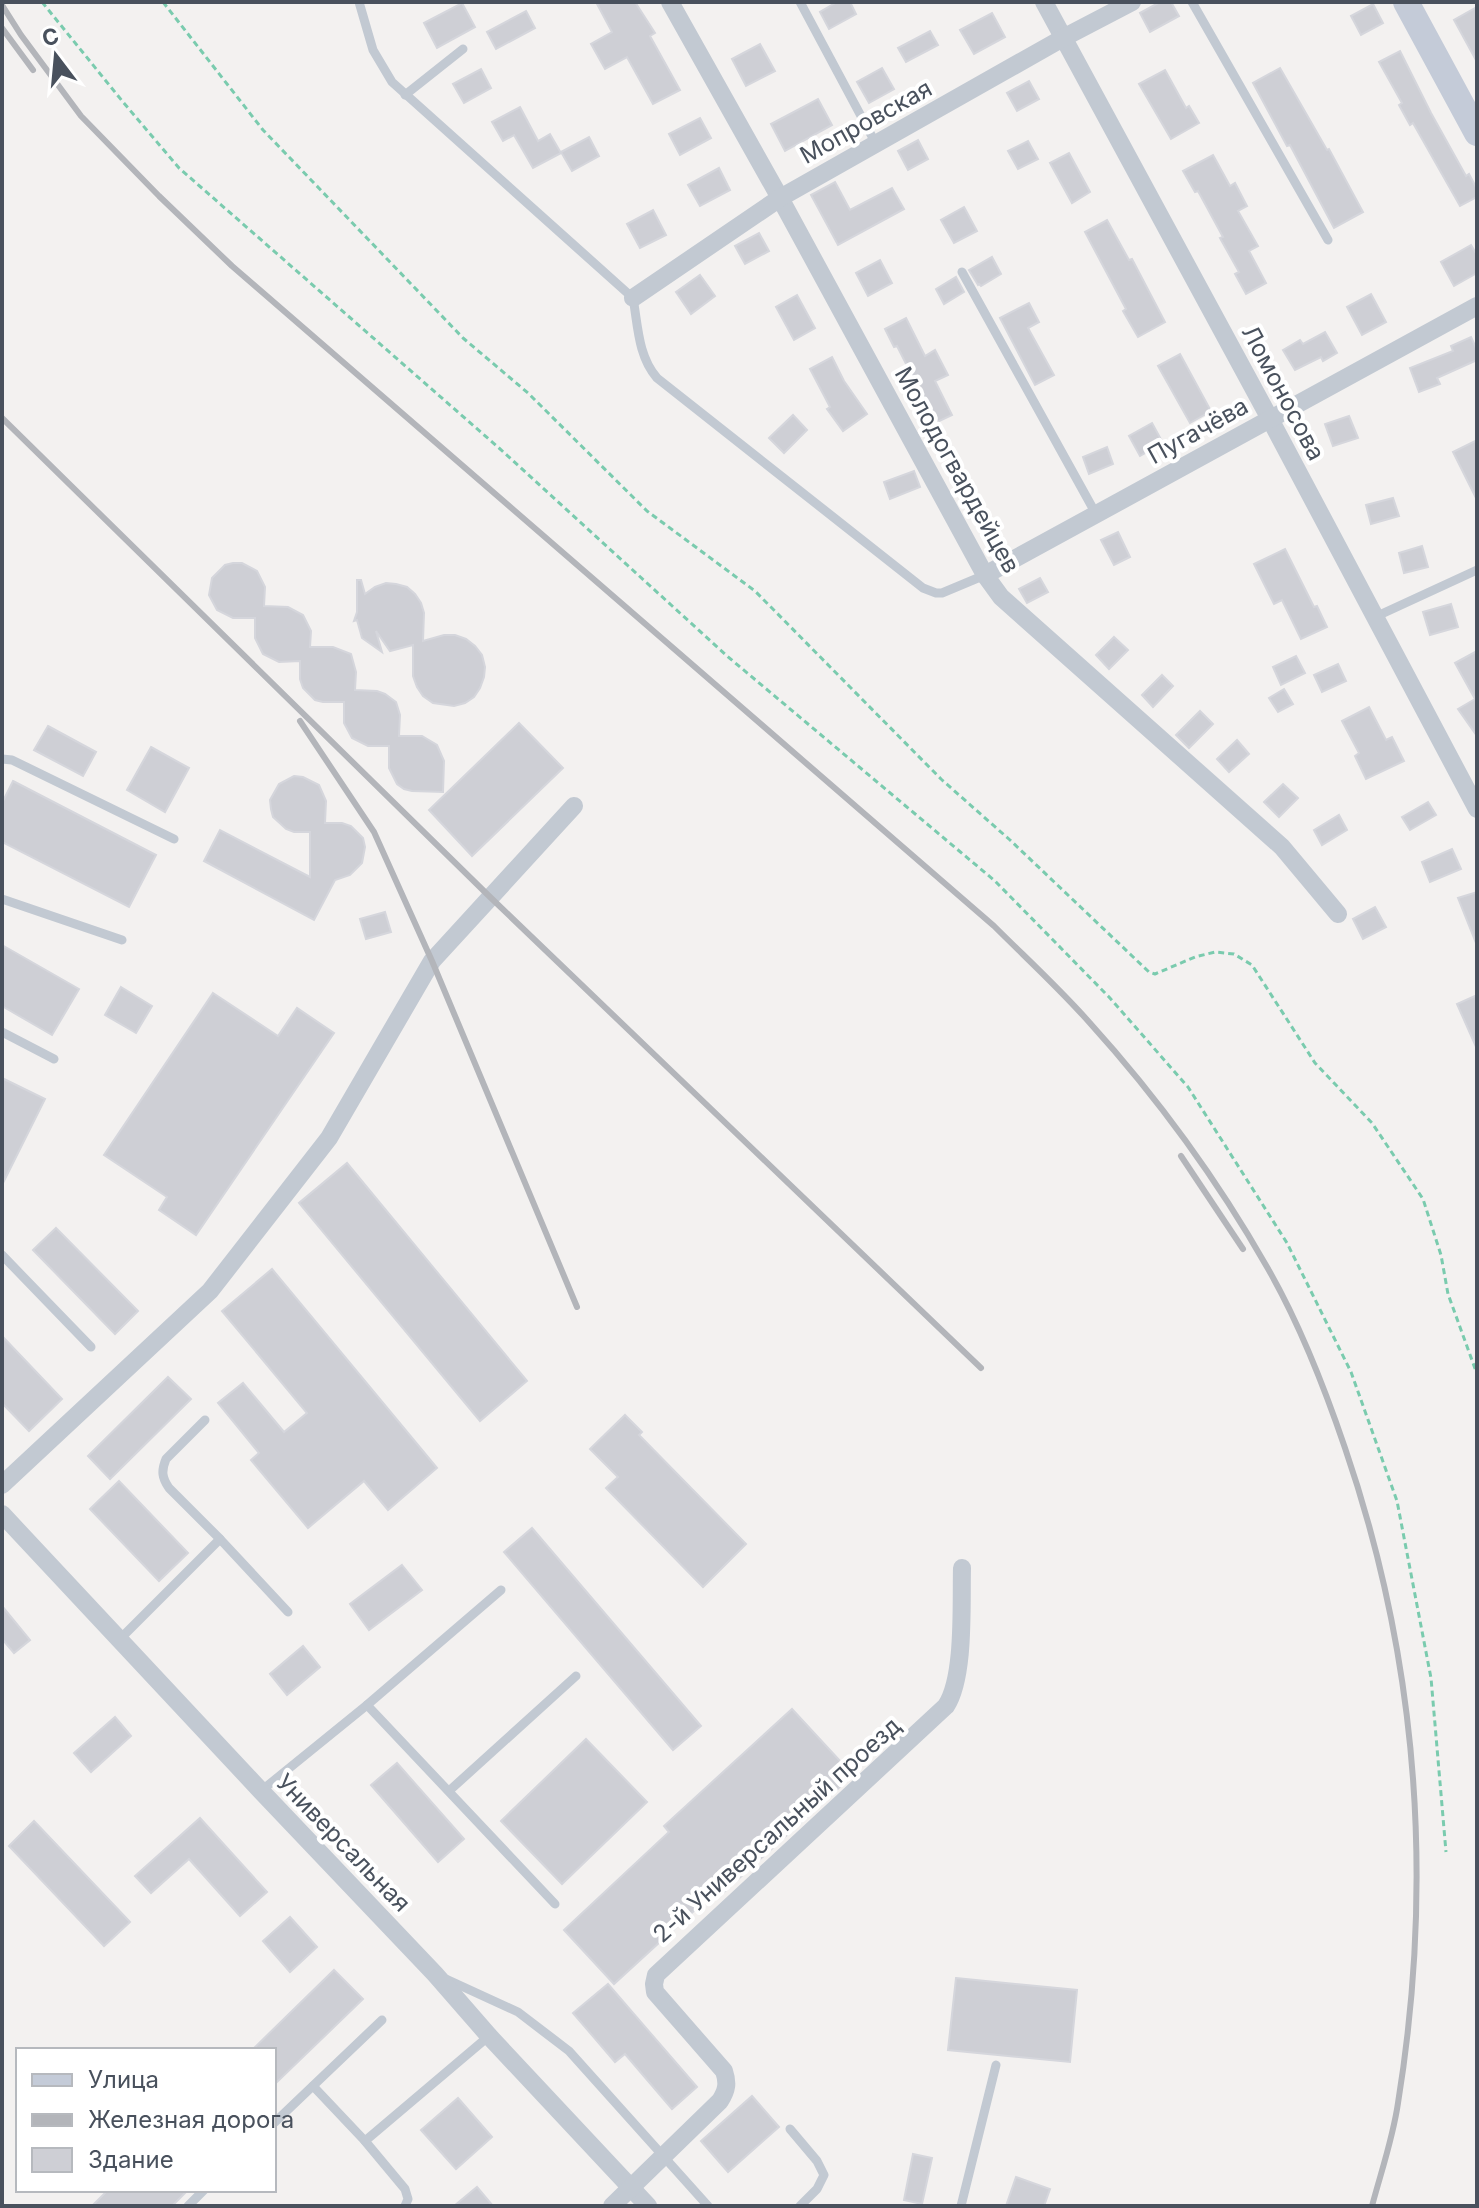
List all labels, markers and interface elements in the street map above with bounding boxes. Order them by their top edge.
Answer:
north arrow [16,16,96,96]
text: С [39,22,62,52]
street label: Мопровская [795,73,937,170]
street label: Ломоносова [1236,320,1331,465]
street label: Молодогвардейцев [889,362,1026,578]
street label: Пугачёва [1143,391,1253,470]
street label: 2-й Универсальный проезд [647,1711,906,1948]
street label: Универсальная [270,1768,416,1918]
legend [16,2048,276,2192]
text: Улица [88,2065,159,2094]
text: Железная дорога [88,2105,294,2134]
text: Здание [88,2145,174,2174]

